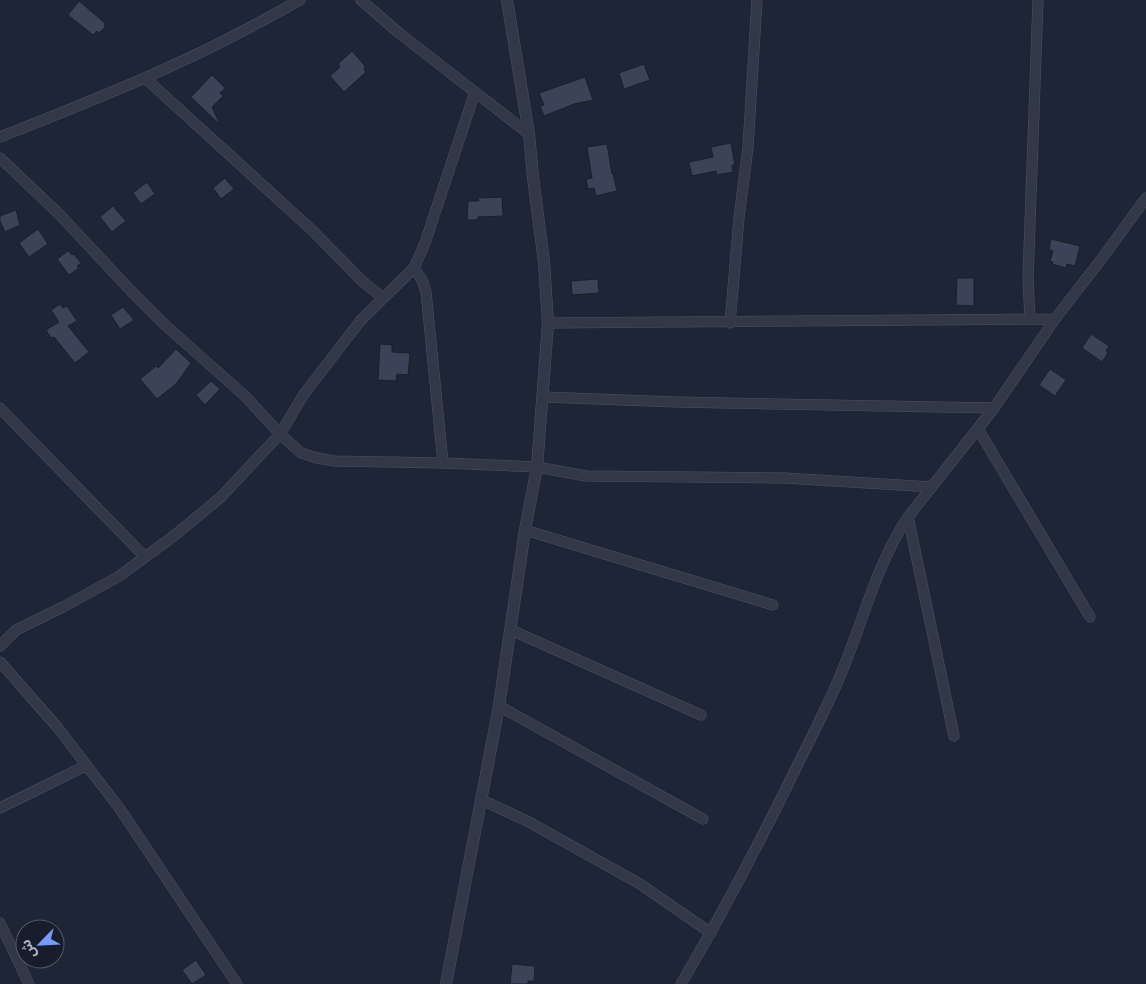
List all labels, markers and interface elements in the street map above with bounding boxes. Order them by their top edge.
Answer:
north arrow [15,919,65,969]
text: ش [15,936,41,962]

